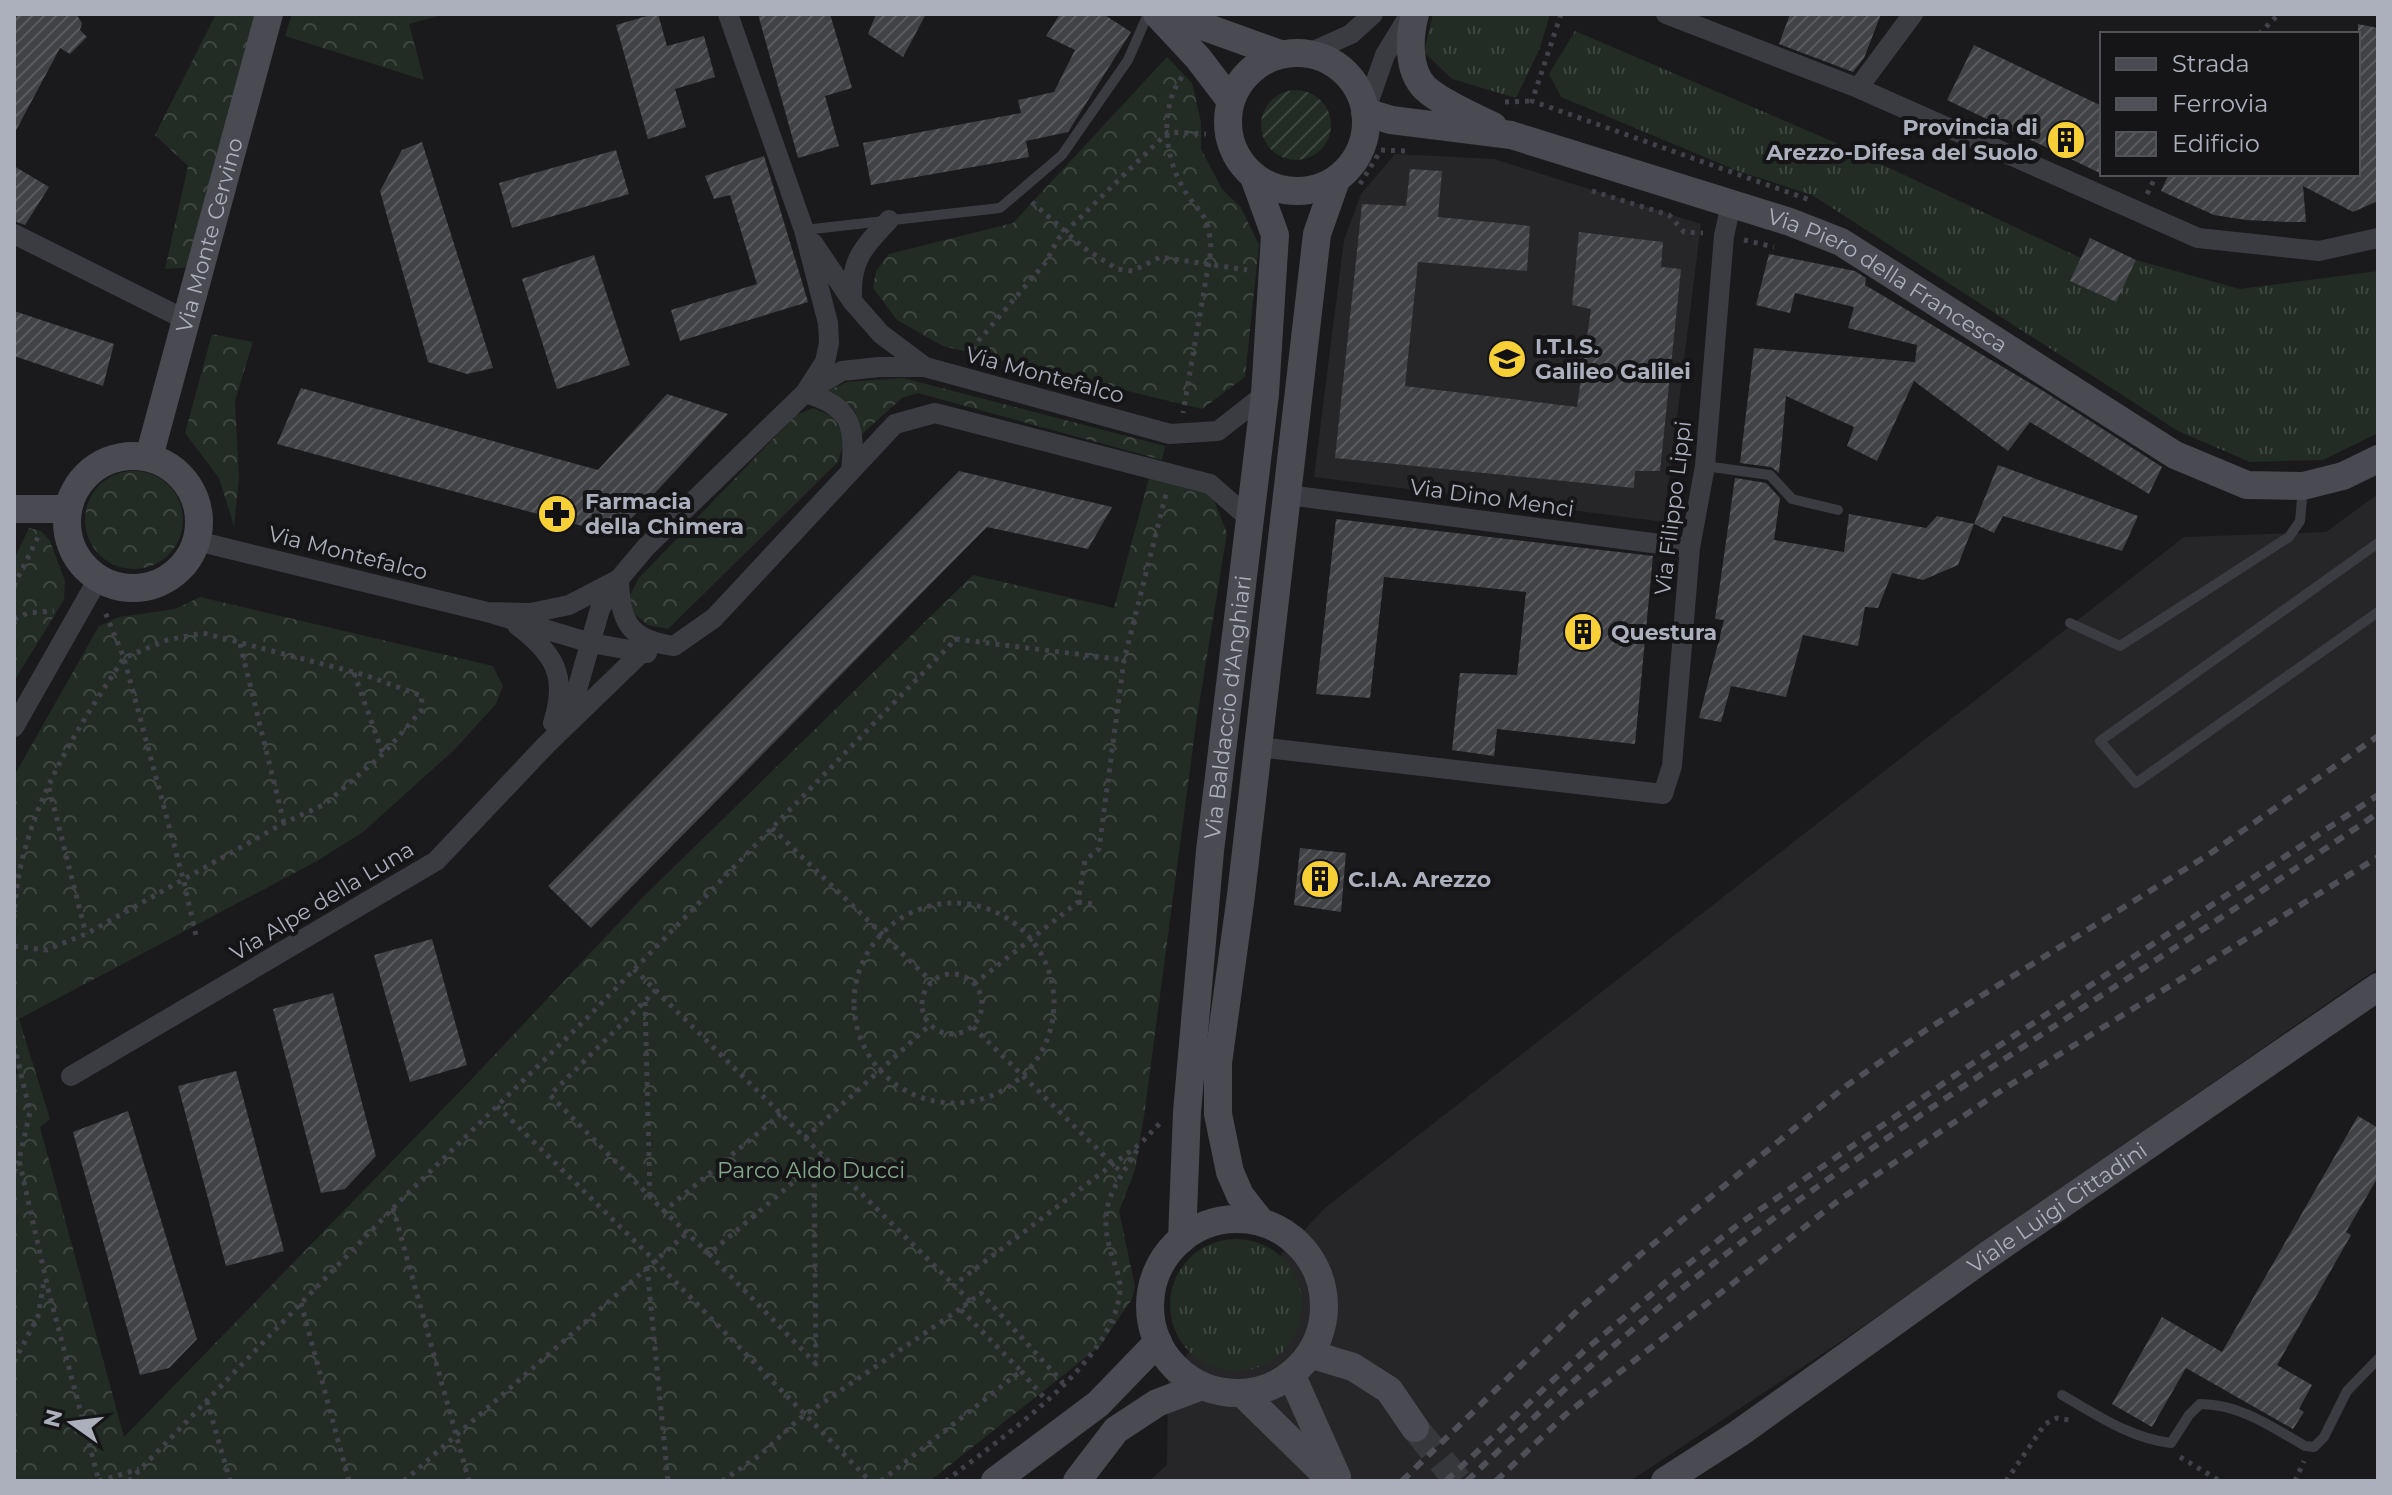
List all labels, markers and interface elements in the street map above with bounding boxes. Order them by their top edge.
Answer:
legend [2100,32,2360,176]
text: Strada [2172,49,2250,78]
text: Ferrovia [2172,89,2268,118]
place label: Provincia di Arezzo-Difesa del Suolo [1765,114,2038,166]
building icon: Provincia di Arezzo-Difesa del Suolo [2045,119,2087,161]
text: Edificio [2172,129,2260,158]
street label: Via Monte Cervino [170,134,248,336]
street label: Via Piero della Francesca [1764,202,2013,358]
place label: I.T.I.S. Galileo Galilei [1535,333,1691,385]
school or university icon: I.T.I.S. Galileo Galilei [1486,338,1528,380]
street label: Via Montefalco [963,341,1127,409]
street label: Via Filippo Lippi [1649,419,1697,597]
street label: Via Dino Menci [1408,473,1576,523]
place label: Farmacia della Chimera [585,488,744,540]
pharmacy icon: Farmacia della Chimera [536,493,578,535]
street label: Via Montefalco [266,520,430,586]
street label: Via Baldaccio d'Anghiari [1198,574,1257,841]
building icon: Questura [1562,611,1604,653]
place label: Questura [1611,619,1717,646]
street label: Via Alpe della Luna [225,835,419,967]
building icon: C.I.A. Arezzo [1299,858,1341,900]
place label: C.I.A. Arezzo [1348,866,1491,893]
street label: Viale Luigi Cittadini [1962,1136,2152,1279]
park label: Parco Aldo Ducci [717,1157,905,1184]
north arrow [32,1383,112,1463]
text: N [38,1406,68,1430]

